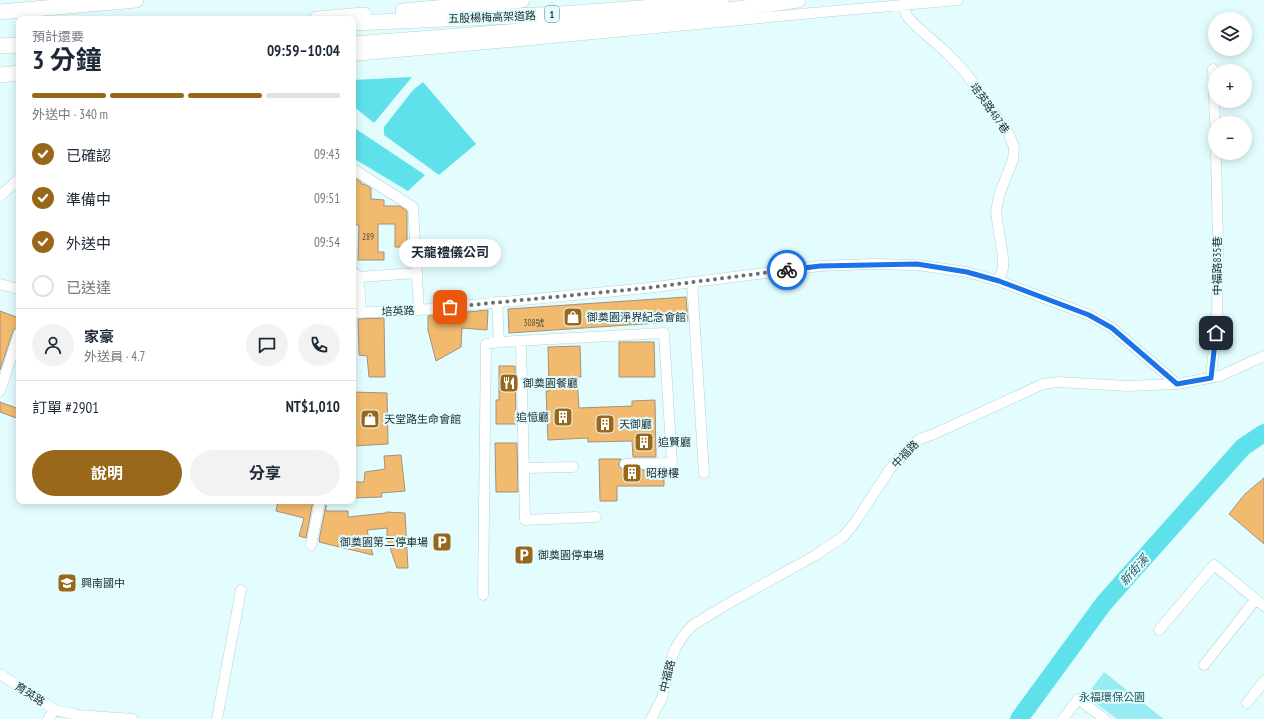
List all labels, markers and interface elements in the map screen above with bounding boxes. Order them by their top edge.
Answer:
road number: 1 [545,6,559,22]
street label: 五股楊梅高架道路 [448,8,536,26]
map controls [1208,12,1252,160]
button: layers [1208,12,1252,56]
text: 預計還要 [32,28,84,45]
text: 09:59–10:04 [267,41,340,60]
text: 3 分鐘 [32,43,102,76]
button: + [1208,64,1252,108]
street label: 培英路487巷 [967,80,1013,136]
text: 外送中 · 340 m [32,106,108,123]
button: − [1208,116,1252,160]
icon: check [32,143,54,165]
text: 已確認 [66,146,111,165]
text: 09:43 [314,146,340,163]
icon: check [32,187,54,209]
text: 準備中 [66,190,111,209]
text: 09:51 [314,190,340,207]
icon: check [32,231,54,253]
house number: 289 [362,231,374,242]
text: 外送中 [66,234,111,253]
text: 09:54 [314,234,340,251]
street label: 中福路835巷 [1210,237,1224,295]
callout: 天龍禮儀公司 [399,239,501,267]
text: 天龍禮儀公司 [411,244,489,261]
courier [767,250,807,290]
icon: bike [776,259,798,281]
text: 已送達 [66,278,111,297]
pin [433,290,467,324]
icon: bag [439,296,461,318]
street label: 培英路 [381,303,415,319]
shop icon: 御奠園淨界紀念會館 [562,306,584,328]
place label: 御奠園淨界紀念會館 [586,310,686,324]
pin [1199,316,1233,350]
house number: 308號 [523,317,545,328]
icon: home [1205,322,1227,344]
button: person [32,324,74,366]
button: chat [246,324,288,366]
button: phone [298,324,340,366]
text: 家豪 [84,327,114,346]
text: 外送員 · 4.7 [84,348,145,365]
restaurant icon: 御奠園餐廳 [498,372,520,394]
place label: 御奠園餐廳 [522,376,578,390]
text: NT$1,010 [286,397,340,416]
text: 訂單 #2901 [32,398,99,417]
building icon: 追憶廳 [552,406,574,428]
shop icon: 天堂路生命會館 [359,408,381,430]
place label: 追憶廳 [516,410,549,424]
place label: 天堂路生命會館 [384,412,461,426]
building icon: 天御廳 [594,413,616,435]
place label: 天御廳 [619,417,652,431]
building icon: 追賢廳 [633,431,655,453]
place label: 追賢廳 [658,435,691,449]
street label: 中福路 [889,437,921,471]
button: 說明 [32,450,182,496]
button: 分享 [190,450,340,496]
building icon: 昭穆樓 [621,462,643,484]
place label: 昭穆樓 [646,466,679,480]
parking icon: 御奠園第二停車場 [431,531,453,553]
place label: 御奠園第二停車場 [339,535,428,549]
parking icon: 御奠園停車場 [513,544,535,566]
place label: 御奠園停車場 [537,548,604,562]
water label: 新街溪 [1116,550,1153,588]
school or university icon: 興南國中 [56,572,78,594]
place label: 興南國中 [81,576,125,590]
street label: 中福路 [656,658,678,694]
street label: 育英路 [12,679,48,709]
park label: 永福環保公園 [1079,690,1145,704]

